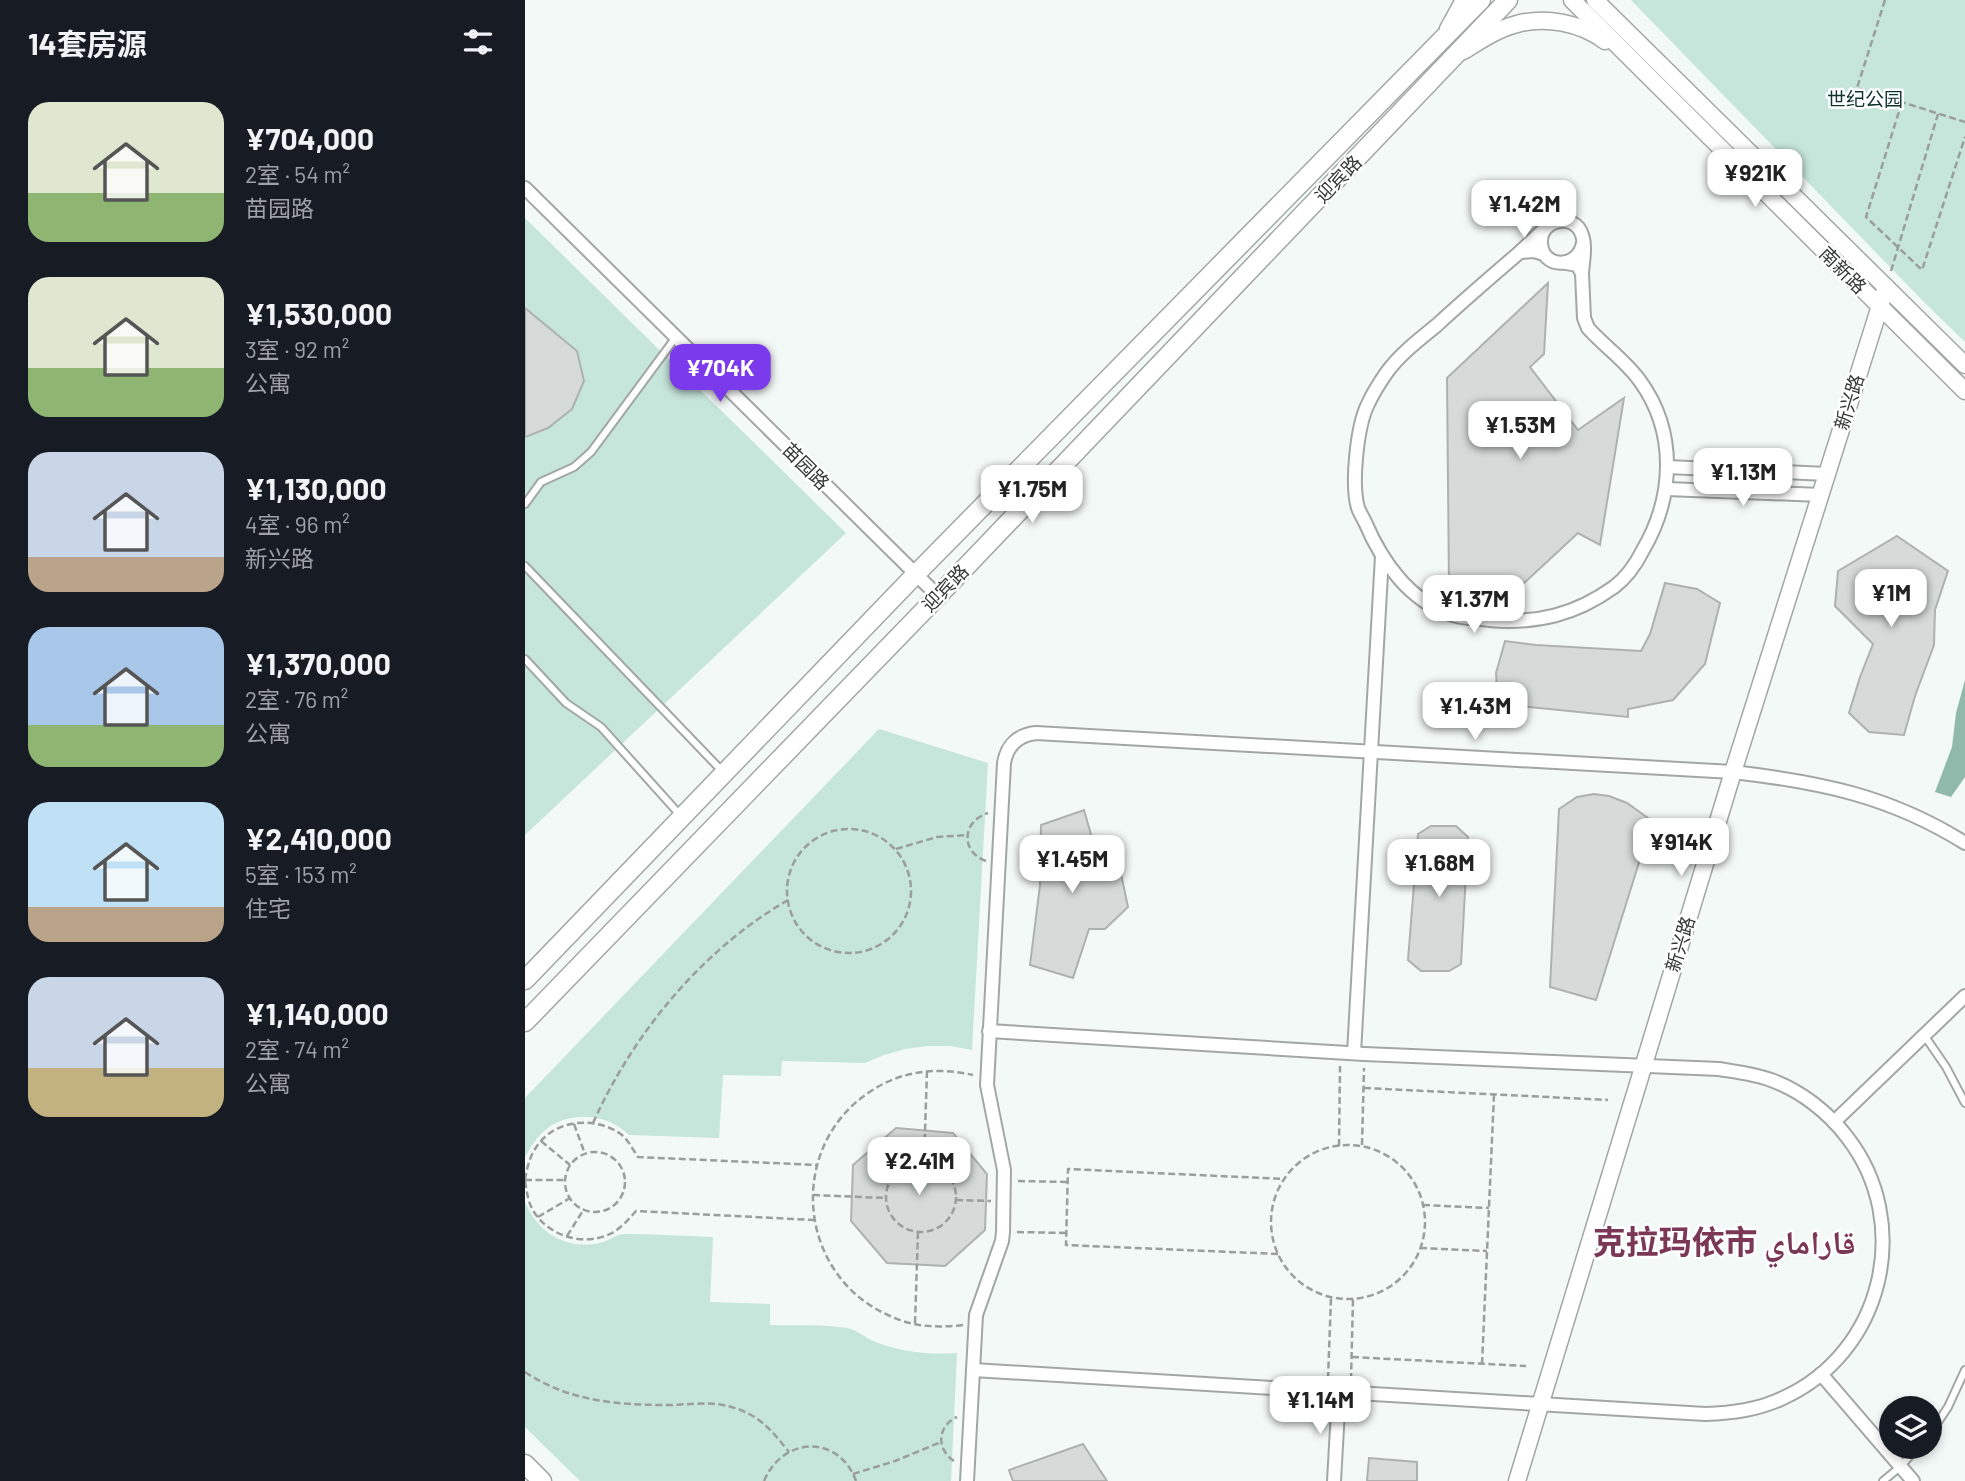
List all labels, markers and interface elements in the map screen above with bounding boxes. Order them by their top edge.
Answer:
icon: filters [459,23,497,61]
text: 14套房源 [28,25,147,61]
park label: 世纪公园 [1827,87,1903,110]
text: ¥704,000 [245,120,374,156]
icon: home [84,130,168,214]
street label: 迎宾路 [1310,150,1366,207]
pin: ¥921K [1706,150,1804,209]
text: ¥921K [1723,158,1787,186]
text: 2室 · 54 m² [245,160,350,188]
pin: ¥1.42M [1467,180,1581,240]
text: ¥1.42M [1487,189,1561,217]
text: 苗园路 [245,194,314,222]
street label: 南新路 [1815,241,1872,298]
text: ¥1,530,000 [245,295,392,331]
icon: home [84,305,168,389]
text: 3室 · 92 m² [245,335,349,363]
pin: ¥704K [671,344,769,404]
text: ¥704K [686,353,754,381]
text: 公寓 [245,369,291,397]
street label: 新兴路 [1829,371,1868,432]
pin: ¥1.53M [1463,402,1577,461]
text: ¥1.53M [1484,410,1556,438]
street label: 苗园路 [778,437,835,494]
pin: ¥1.13M [1686,448,1800,508]
text: ¥1.13M [1709,457,1777,485]
pin: ¥1.75M [975,466,1089,525]
text: ¥1,130,000 [245,470,387,506]
text: ¥1.75M [997,474,1067,502]
icon: home [84,480,168,564]
text: 4室 · 96 m² [245,510,350,538]
text: 新兴路 [245,544,314,572]
street label: 迎宾路 [917,559,973,616]
pin: ¥1M [1857,570,1925,629]
pin: ¥1.37M [1417,576,1531,635]
text: ¥1M [1871,578,1911,606]
text: ¥1.37M [1439,584,1509,612]
text: ¥1,370,000 [245,645,391,681]
icon: home [84,655,168,739]
pin: ¥1.43M [1418,682,1532,742]
text: 2室 · 76 m² [245,685,348,713]
text: ¥1.43M [1439,691,1511,719]
text: 公寓 [245,719,291,747]
pin: ¥914K [1632,818,1730,878]
text: ¥2,410,000 [245,820,392,856]
text: ¥914K [1649,827,1713,855]
icon: home [84,830,168,914]
pin: ¥1.45M [1015,836,1129,895]
pin: ¥1.68M [1382,839,1496,899]
text: ¥1.45M [1036,844,1108,872]
text: ¥1.68M [1403,848,1475,876]
text: 5室 · 153 m² [245,860,357,888]
text: 住宅 [245,894,291,922]
street label: 新兴路 [1660,913,1699,974]
text: ¥1,140,000 [245,995,389,1031]
icon: home [84,1005,168,1089]
text: 2室 · 74 m² [245,1035,349,1063]
text: 公寓 [245,1069,291,1097]
pin: ¥2.41M [862,1138,976,1197]
text: ¥2.41M [883,1146,955,1174]
district label: 克拉玛依市 قاراماي [1592,1221,1856,1268]
pin: ¥1.14M [1263,1376,1377,1436]
text: ¥1.14M [1286,1385,1354,1413]
map controls [1879,1396,1942,1459]
button: layers [1879,1396,1942,1459]

